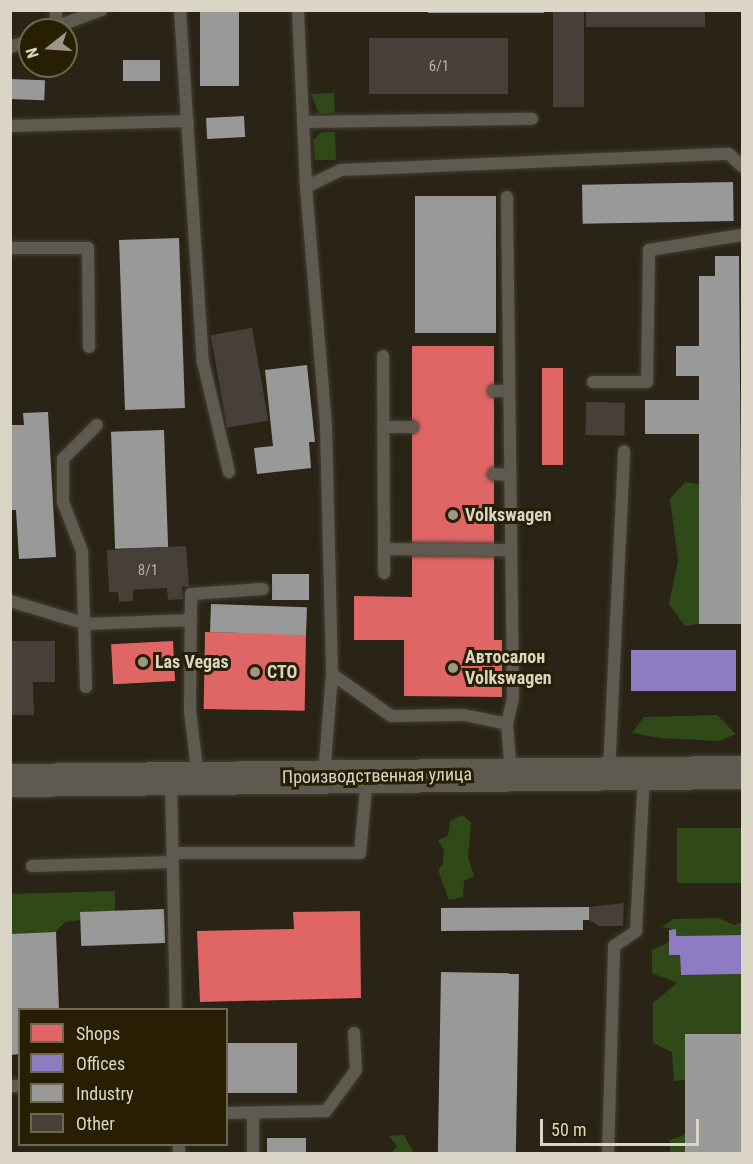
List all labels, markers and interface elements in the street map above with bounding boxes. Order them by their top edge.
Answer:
north arrow [18,18,78,78]
text: N [22,45,43,60]
house number: 6/1 [429,58,449,76]
place label: Volkswagen [465,504,552,526]
marker: Volkswagen [446,508,460,522]
house number: 8/1 [138,562,158,580]
place label: Автосалон Volkswagen [465,647,552,690]
place label: Las Vegas [155,651,229,673]
marker: Las Vegas [136,655,150,669]
place label: СТО [267,661,297,683]
marker: Автосалон Volkswagen [446,661,460,675]
marker: СТО [248,665,262,679]
street label: Производственная улица [282,764,472,788]
legend [18,1008,228,1146]
text: Shops [76,1023,120,1044]
text: Offices [76,1053,125,1074]
text: Industry [76,1083,134,1104]
scale bar [543,1107,702,1145]
text: Other [76,1113,115,1134]
text: 50 m [551,1119,586,1140]

